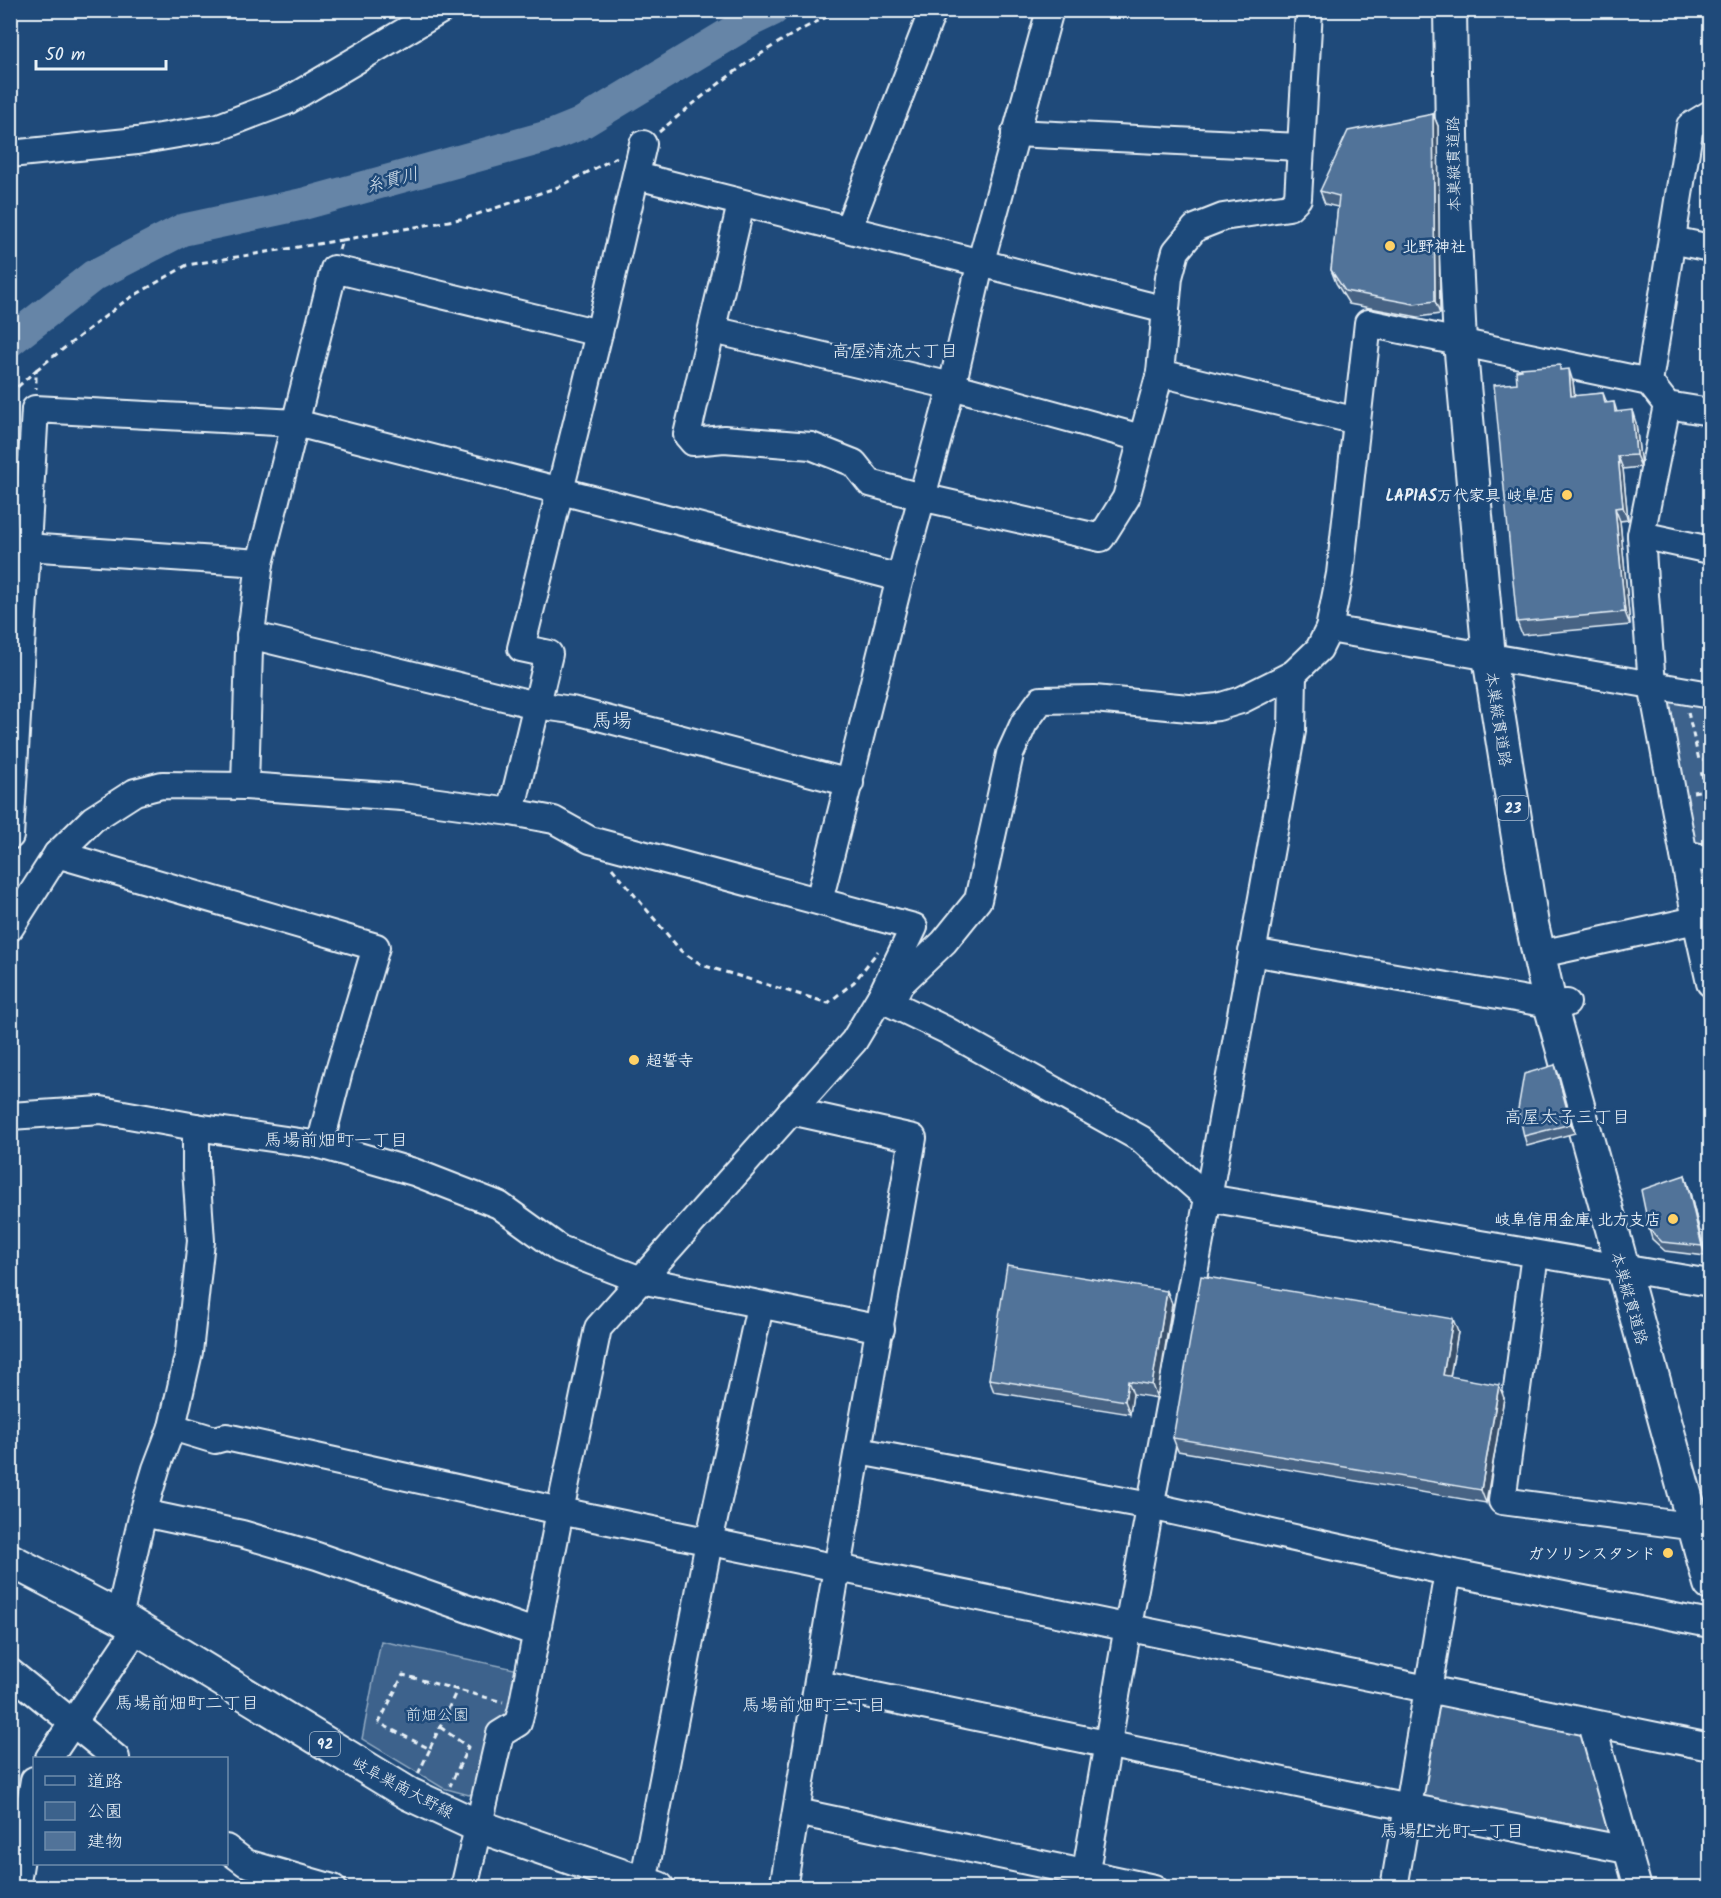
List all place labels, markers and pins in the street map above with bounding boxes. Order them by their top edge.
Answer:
place label: 北野神社 [1402,235,1466,260]
marker: 北野神社 [1383,239,1397,253]
place label: LAPIAS万代家具 岐阜店 [1385,484,1555,509]
marker: LAPIAS万代家具 岐阜店 [1560,488,1574,502]
place label: 超誓寺 [646,1049,694,1074]
marker: 超誓寺 [627,1053,641,1067]
place label: 岐阜信用金庫 北方支店 [1495,1208,1661,1233]
marker: 岐阜信用金庫 北方支店 [1666,1212,1680,1226]
place label: ガソリンスタンド [1528,1542,1656,1567]
marker: ガソリンスタンド [1661,1546,1675,1560]

